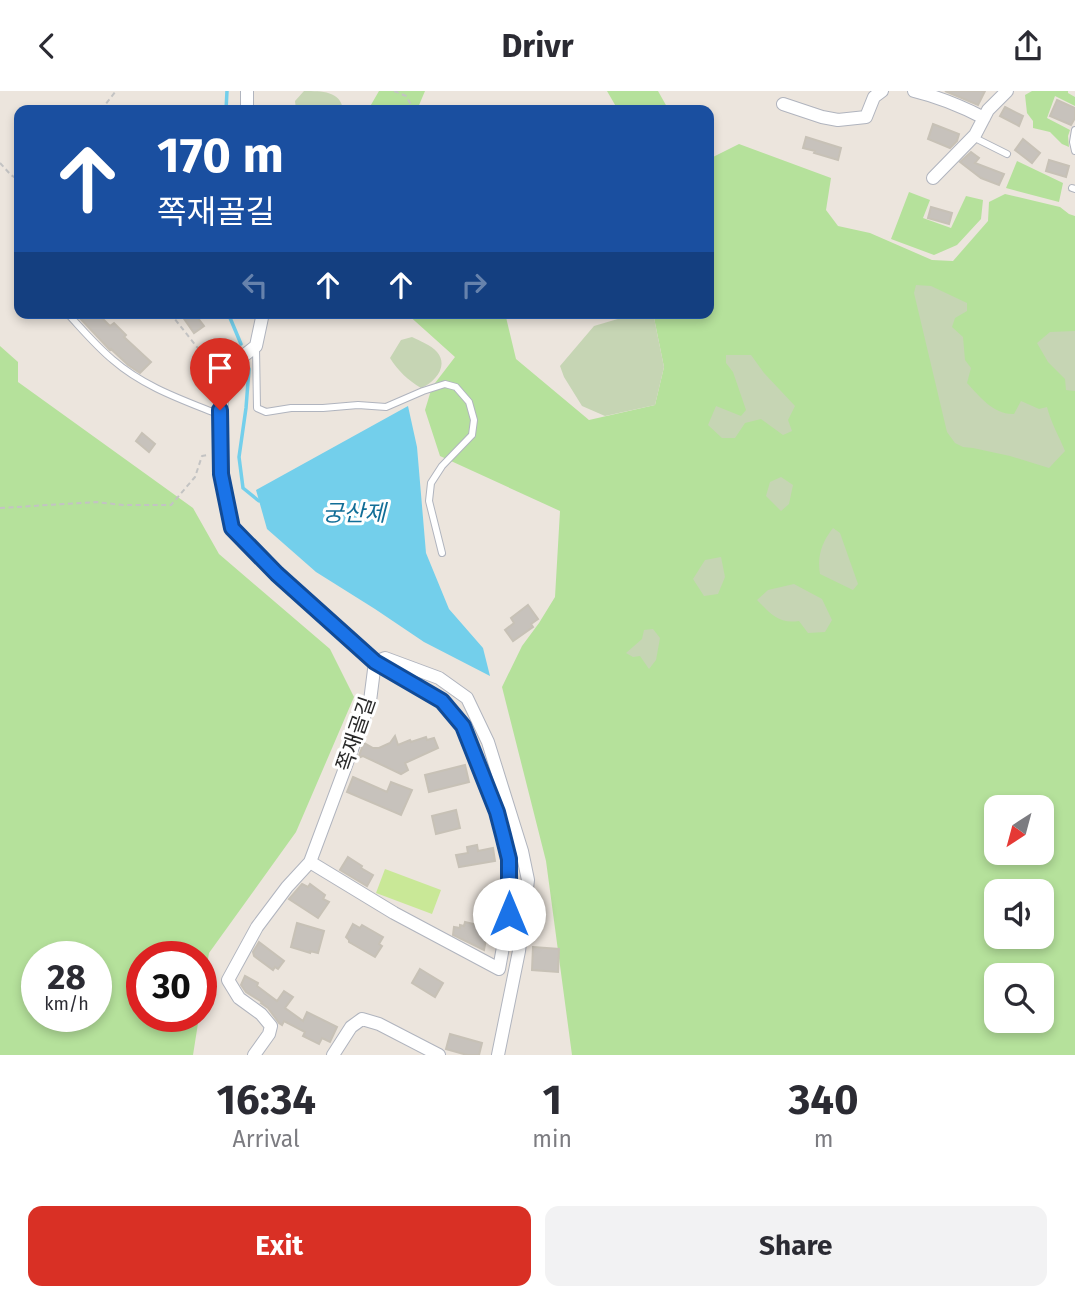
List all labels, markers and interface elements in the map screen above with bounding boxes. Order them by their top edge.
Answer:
icon: back [28,27,66,65]
text: Drivr [502,27,573,65]
icon: share [1009,27,1047,65]
text: 170 m [157,126,284,185]
icon: ahead [42,133,133,224]
text: 쪽재골길 [157,193,275,231]
icon: left [236,266,274,304]
icon: ahead [309,266,347,304]
icon: ahead [382,266,420,304]
icon: right [455,266,493,304]
pin [190,338,250,410]
icon: arrive [201,349,239,387]
water label: 궁산제 [322,499,389,527]
street label: 쪽재골길 [331,693,381,775]
north arrow [984,795,1054,865]
map controls [984,795,1054,1033]
position arrow [472,877,546,951]
button: sound [984,879,1054,949]
speed limit sign: 30 [126,941,217,1032]
text: 28 [47,956,86,998]
button: search [984,963,1054,1033]
text: km/h [44,993,89,1015]
text: 16:34 [216,1075,316,1125]
text: 1 [542,1075,562,1125]
text: 340 [788,1075,859,1125]
text: Arrival [232,1125,300,1153]
text: min [532,1125,572,1153]
text: m [814,1125,833,1153]
button: Exit [28,1206,531,1286]
button: Share [545,1206,1047,1286]

